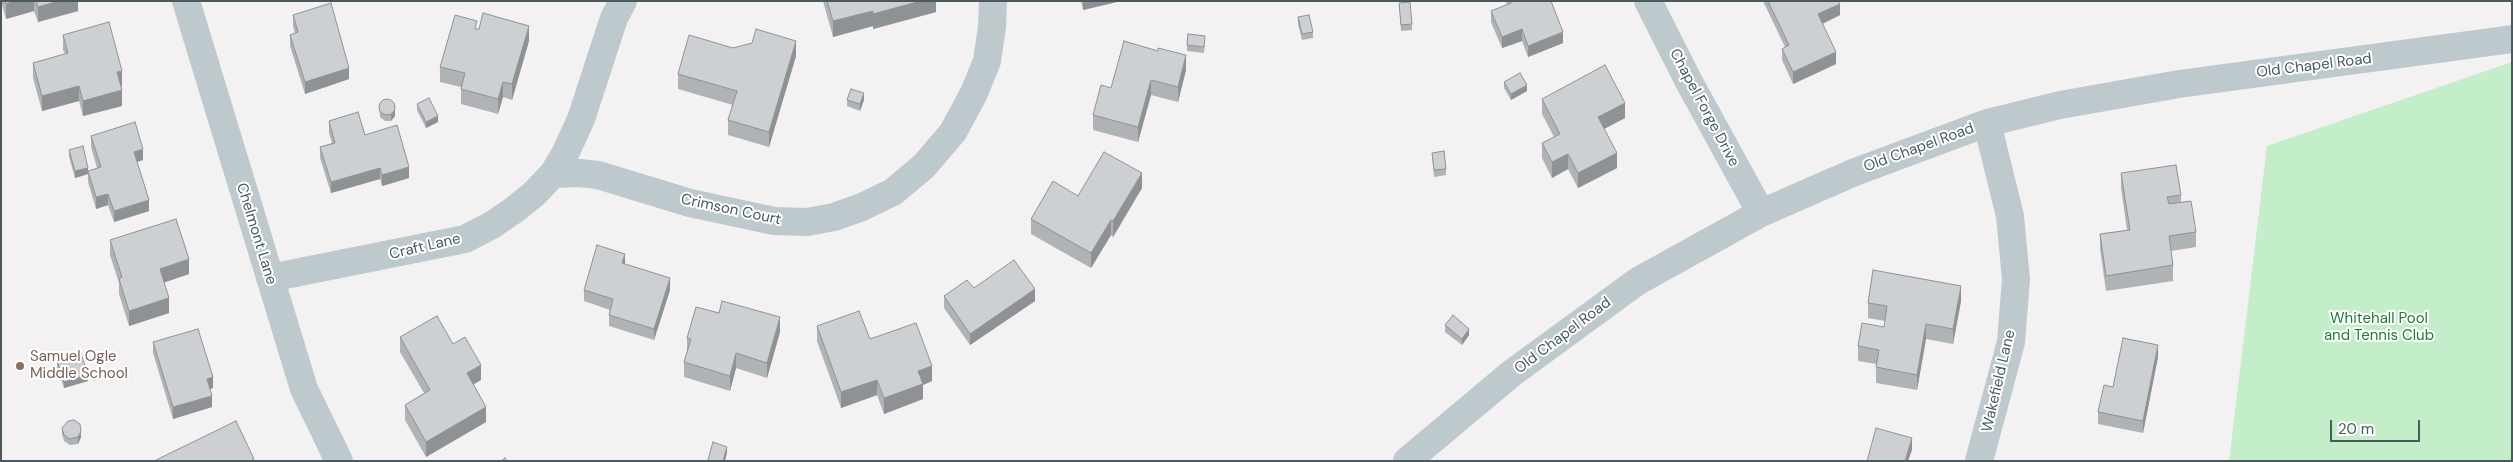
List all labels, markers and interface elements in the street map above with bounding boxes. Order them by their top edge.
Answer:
street label: Chapel Forge Drive [1665,46,1743,170]
street label: Old Chapel Road [2255,50,2373,82]
street label: Old Chapel Road [1861,120,1977,176]
street label: Chelmont Lane [232,181,280,287]
street label: Crimson Court [679,191,783,229]
street label: Craft Lane [388,230,462,264]
street label: Old Chapel Road [1511,294,1615,378]
park label: Whitehall Pool and Tennis Club [2324,310,2434,345]
street label: Wakefield Lane [1978,328,2020,434]
place label: Samuel Ogle Middle School [30,348,128,383]
marker: Samuel Ogle Middle School [14,360,26,372]
scale bar [2333,410,2423,442]
text: 20 m [2338,419,2374,439]

